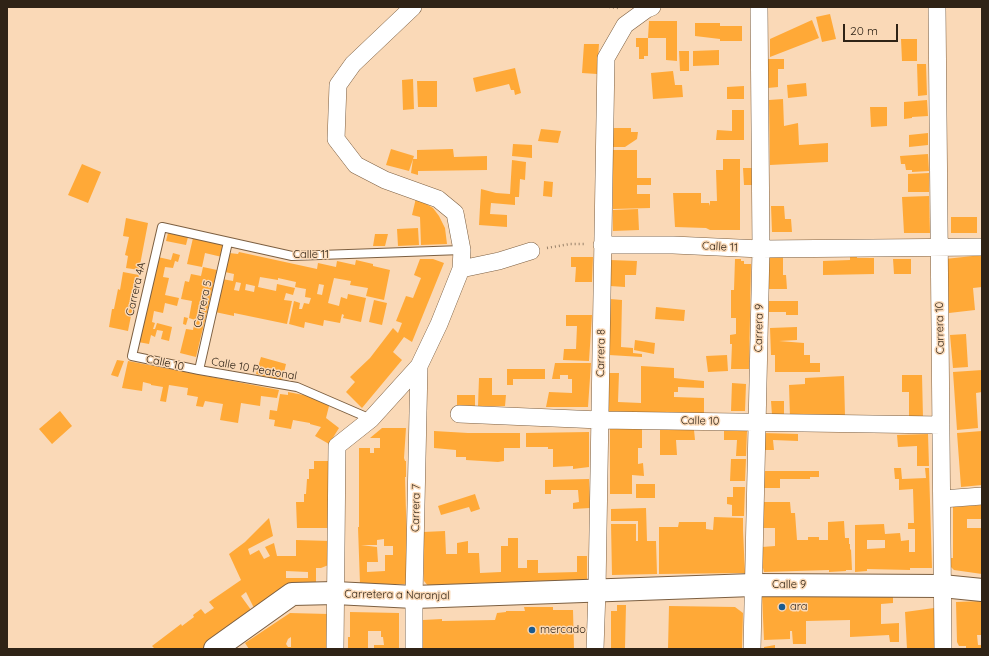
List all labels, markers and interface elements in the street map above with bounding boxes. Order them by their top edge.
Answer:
scale bar [845,16,900,42]
text: 20 m [850,23,878,38]
street label: Calle 11 [702,239,738,255]
street label: Calle 11 [293,248,329,262]
street label: Carrera 4A [123,261,149,317]
street label: Carrera 5 [191,279,215,329]
street label: Carrera 10 [933,302,947,354]
street label: Carrera 9 [752,304,766,352]
street label: Carrera 8 [594,329,608,377]
street label: Calle 10 [145,353,185,373]
street label: Calle 10 Peatonal [210,355,298,383]
street label: Calle 10 [681,414,719,428]
street label: Carrera 7 [409,484,423,532]
street label: Calle 9 [772,578,806,592]
street label: Carretera a Naranjal [344,587,450,603]
place label: ara [790,600,807,614]
marker: ara [777,602,787,612]
place label: mercado [540,623,586,637]
marker: mercado [527,625,537,635]

